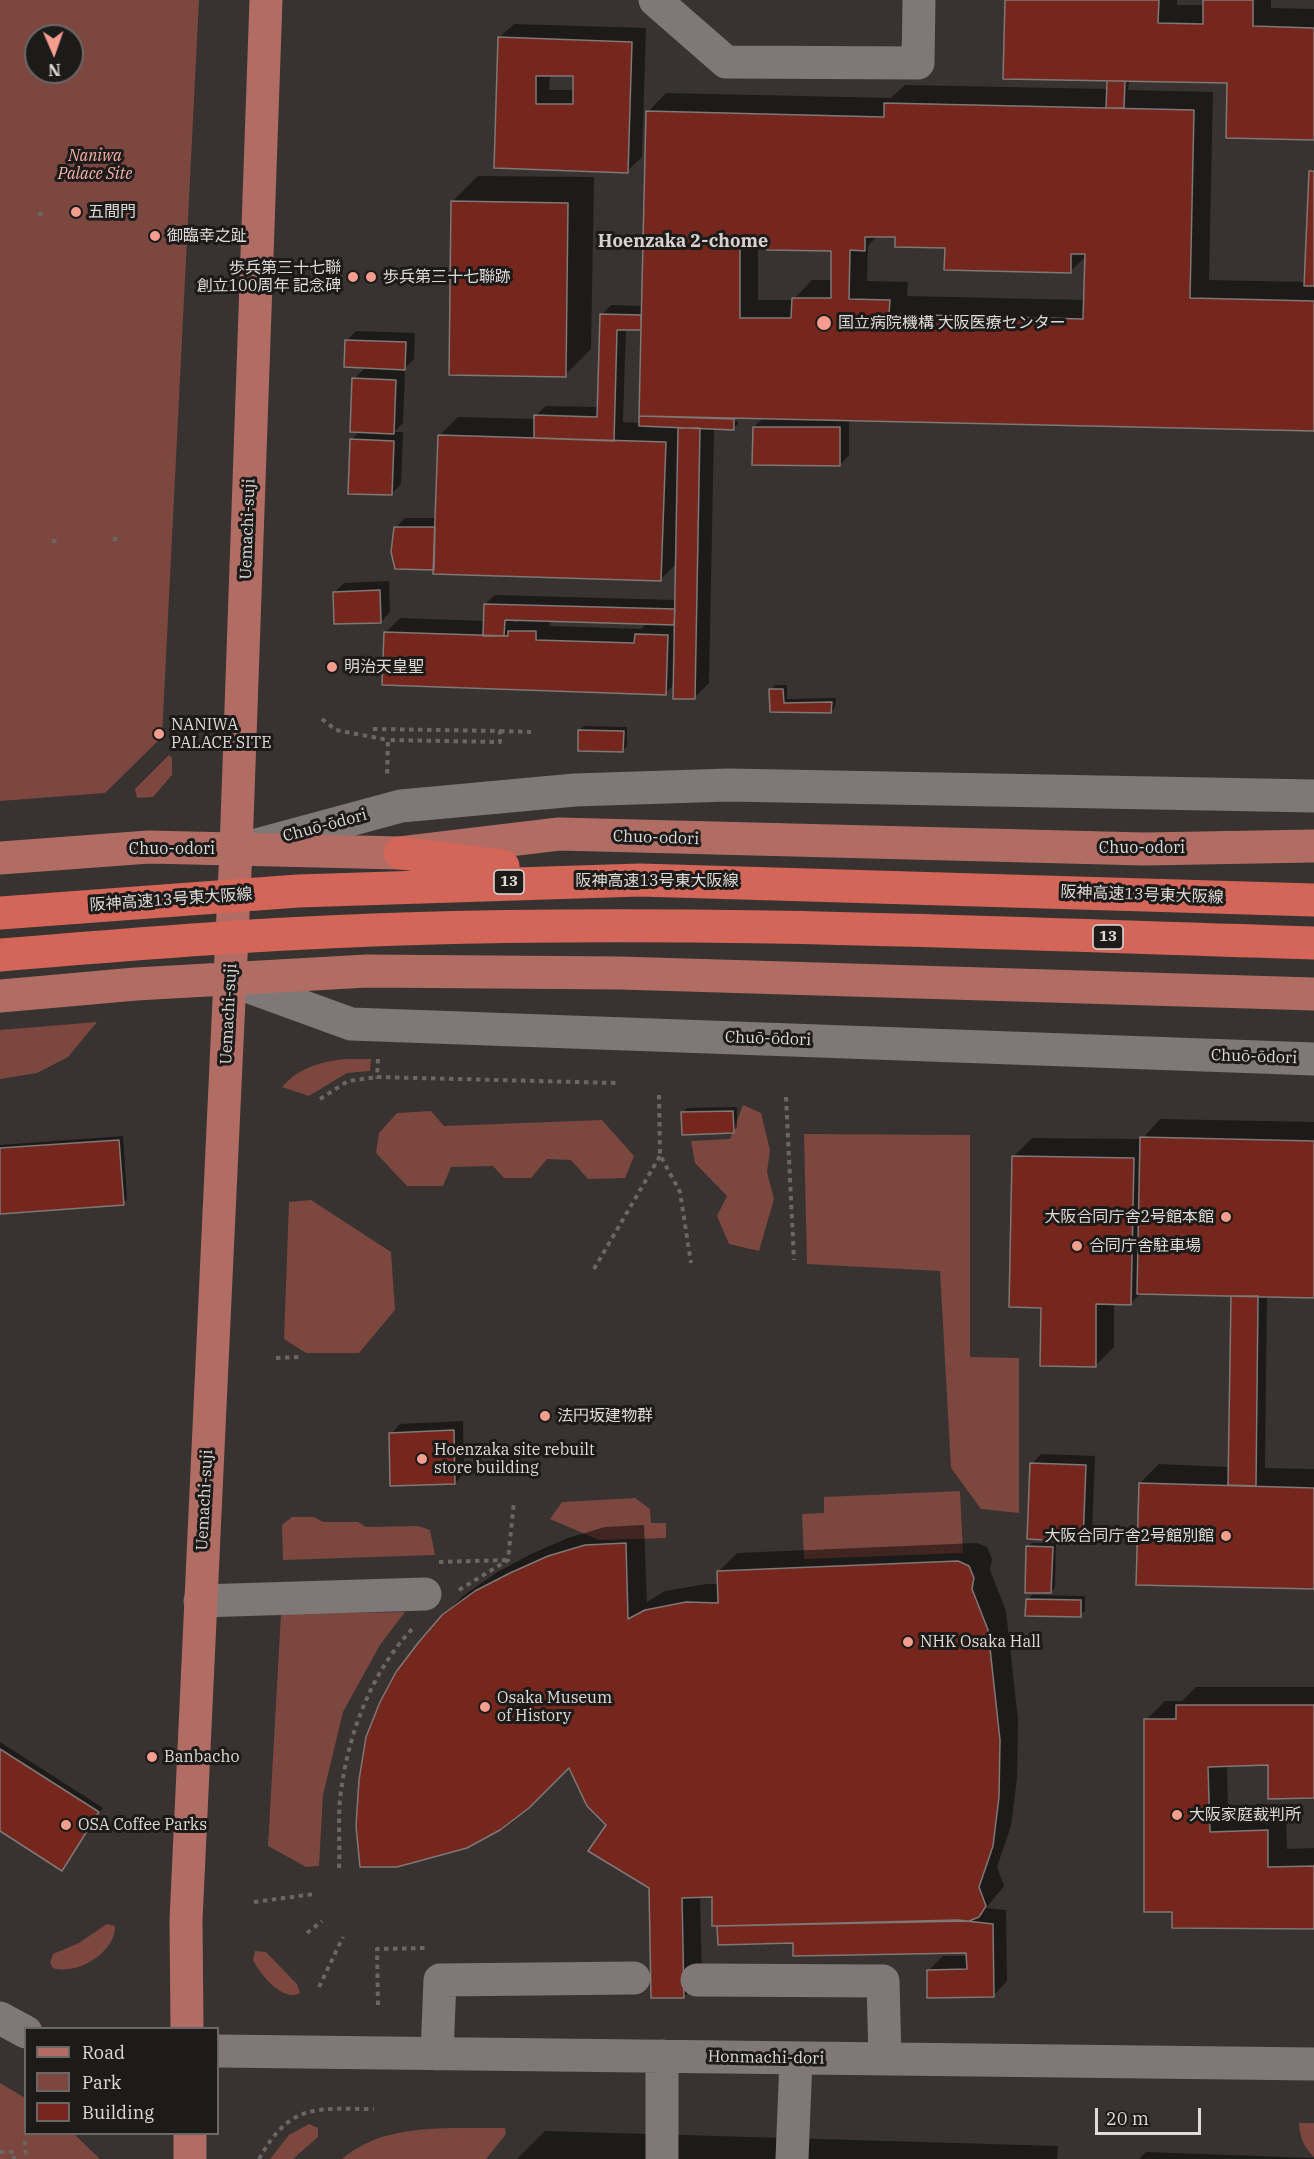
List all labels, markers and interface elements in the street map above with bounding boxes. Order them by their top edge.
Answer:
north arrow [24,24,84,84]
text: N [48,60,61,80]
park label: Naniwa Palace Site [58,146,132,184]
place label: 五間門 [88,202,136,222]
marker: 五間門 [69,205,83,219]
place label: 御臨幸之趾 [167,226,247,246]
marker: 御臨幸之趾 [148,229,162,243]
district label: Hoenzaka 2-chome [598,231,768,253]
place label: 歩兵第三十七聯 創立100周年 記念碑 [196,258,341,296]
place label: 歩兵第三十七聯跡 [383,267,511,287]
marker: 歩兵第三十七聯 創立100周年 記念碑 [346,270,360,284]
marker: 歩兵第三十七聯跡 [364,270,378,284]
place label: 国立病院機構 大阪医療センター [838,313,1066,333]
marker: 国立病院機構 大阪医療センター [815,314,833,332]
street label: Uemachi-suji [237,478,259,580]
place label: 明治天皇聖 [344,657,424,677]
marker: 明治天皇聖 [325,660,339,674]
place label: NANIWA PALACE SITE [171,715,271,753]
marker: NANIWA PALACE SITE [152,727,166,741]
street label: Chuō-ōdori [281,806,369,846]
street label: Chuo-odori [613,827,699,849]
street label: Chuo-odori [1099,838,1185,858]
street label: Chuo-odori [129,839,215,859]
road number: 13 [494,870,524,894]
street label: 阪神高速13号東大阪線 [575,871,739,891]
street label: 阪神高速13号東大阪線 [1060,883,1224,907]
street label: 阪神高速13号東大阪線 [89,885,253,915]
road number: 13 [1093,925,1123,949]
street label: Uemachi-suji [217,963,241,1065]
street label: Chuō-ōdori [725,1028,811,1050]
street label: Chuō-ōdori [1211,1046,1297,1068]
place label: 大阪合同庁舎2号館本館 [1044,1207,1214,1227]
marker: 大阪合同庁舎2号館本館 [1219,1210,1233,1224]
place label: 合同庁舎駐車場 [1089,1236,1201,1256]
marker: 合同庁舎駐車場 [1070,1239,1084,1253]
place label: 法円坂建物群 [557,1406,653,1426]
marker: 法円坂建物群 [538,1409,552,1423]
place label: Hoenzaka site rebuilt store building [434,1440,595,1478]
street label: Uemachi-suji [193,1449,217,1551]
marker: Hoenzaka site rebuilt store building [415,1452,429,1466]
place label: 大阪合同庁舎2号館別館 [1044,1526,1214,1546]
marker: 大阪合同庁舎2号館別館 [1219,1529,1233,1543]
place label: NHK Osaka Hall [920,1632,1041,1652]
marker: NHK Osaka Hall [901,1635,915,1649]
place label: Osaka Museum of History [497,1688,612,1726]
marker: Osaka Museum of History [478,1700,492,1714]
place label: Banbacho [164,1747,239,1767]
marker: Banbacho [145,1750,159,1764]
place label: 大阪家庭裁判所 [1189,1805,1301,1825]
marker: 大阪家庭裁判所 [1170,1808,1184,1822]
place label: OSA Coffee Parks [78,1815,207,1835]
marker: OSA Coffee Parks [59,1818,73,1832]
legend [24,2027,219,2135]
text: Road [82,2041,125,2064]
street label: Honmachi-dori [708,2047,824,2069]
text: Park [82,2071,121,2094]
scale bar [1098,2096,1204,2134]
text: Building [82,2101,154,2124]
text: 20 m [1106,2107,1149,2130]

